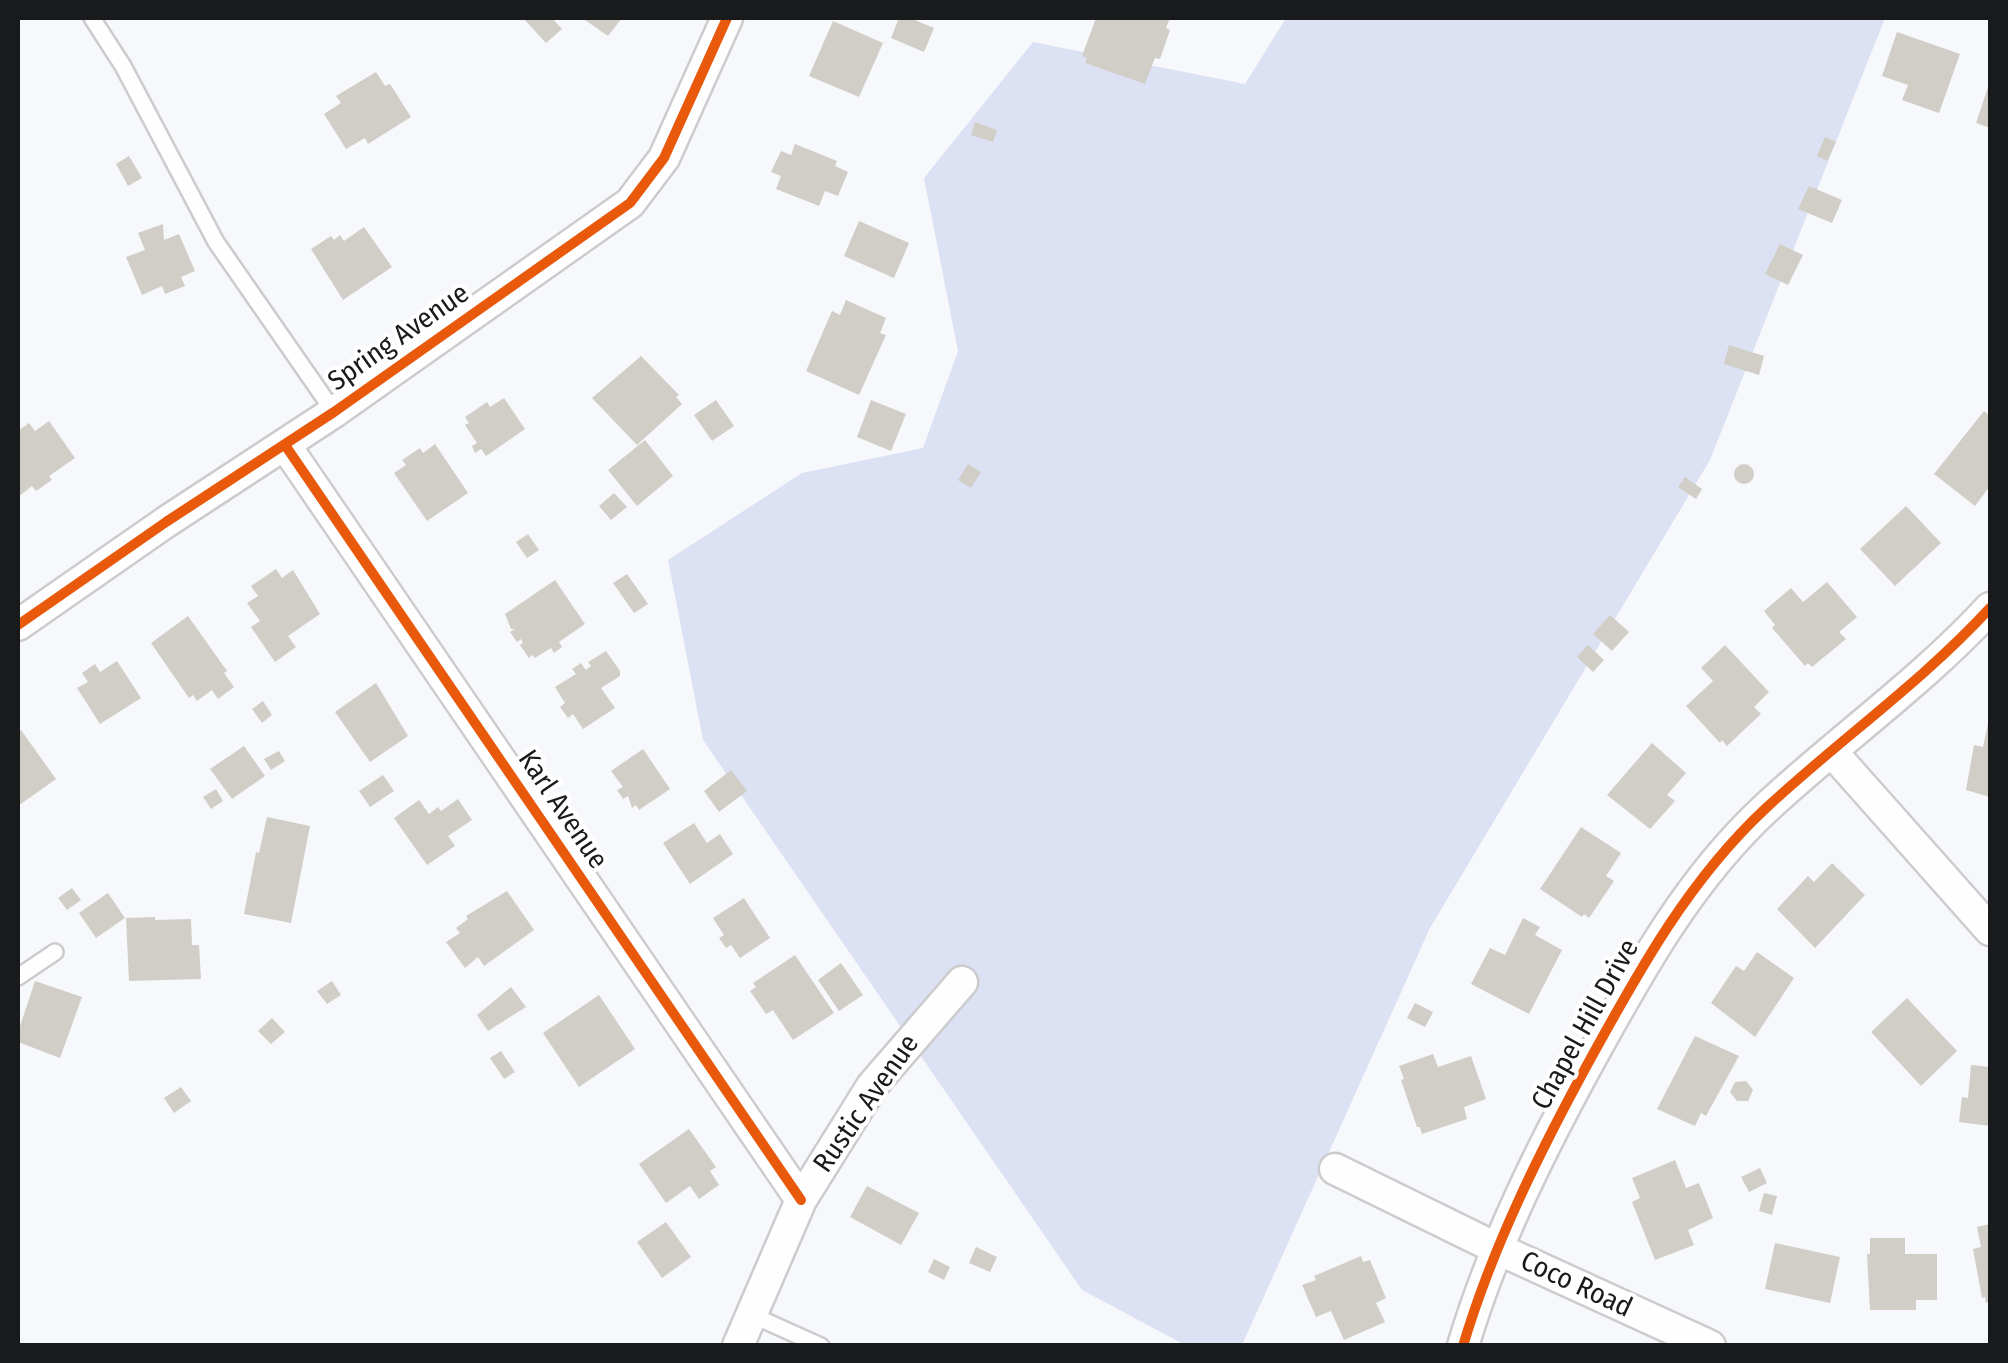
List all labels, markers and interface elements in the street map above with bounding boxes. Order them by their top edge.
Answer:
street label: Spring Avenue [322,277,476,399]
street label: Karl Avenue [510,744,614,876]
street label: Chapel Hill Drive [1525,934,1647,1116]
street label: Rustic Avenue [807,1029,927,1179]
street label: Coco Road [1515,1245,1637,1325]

